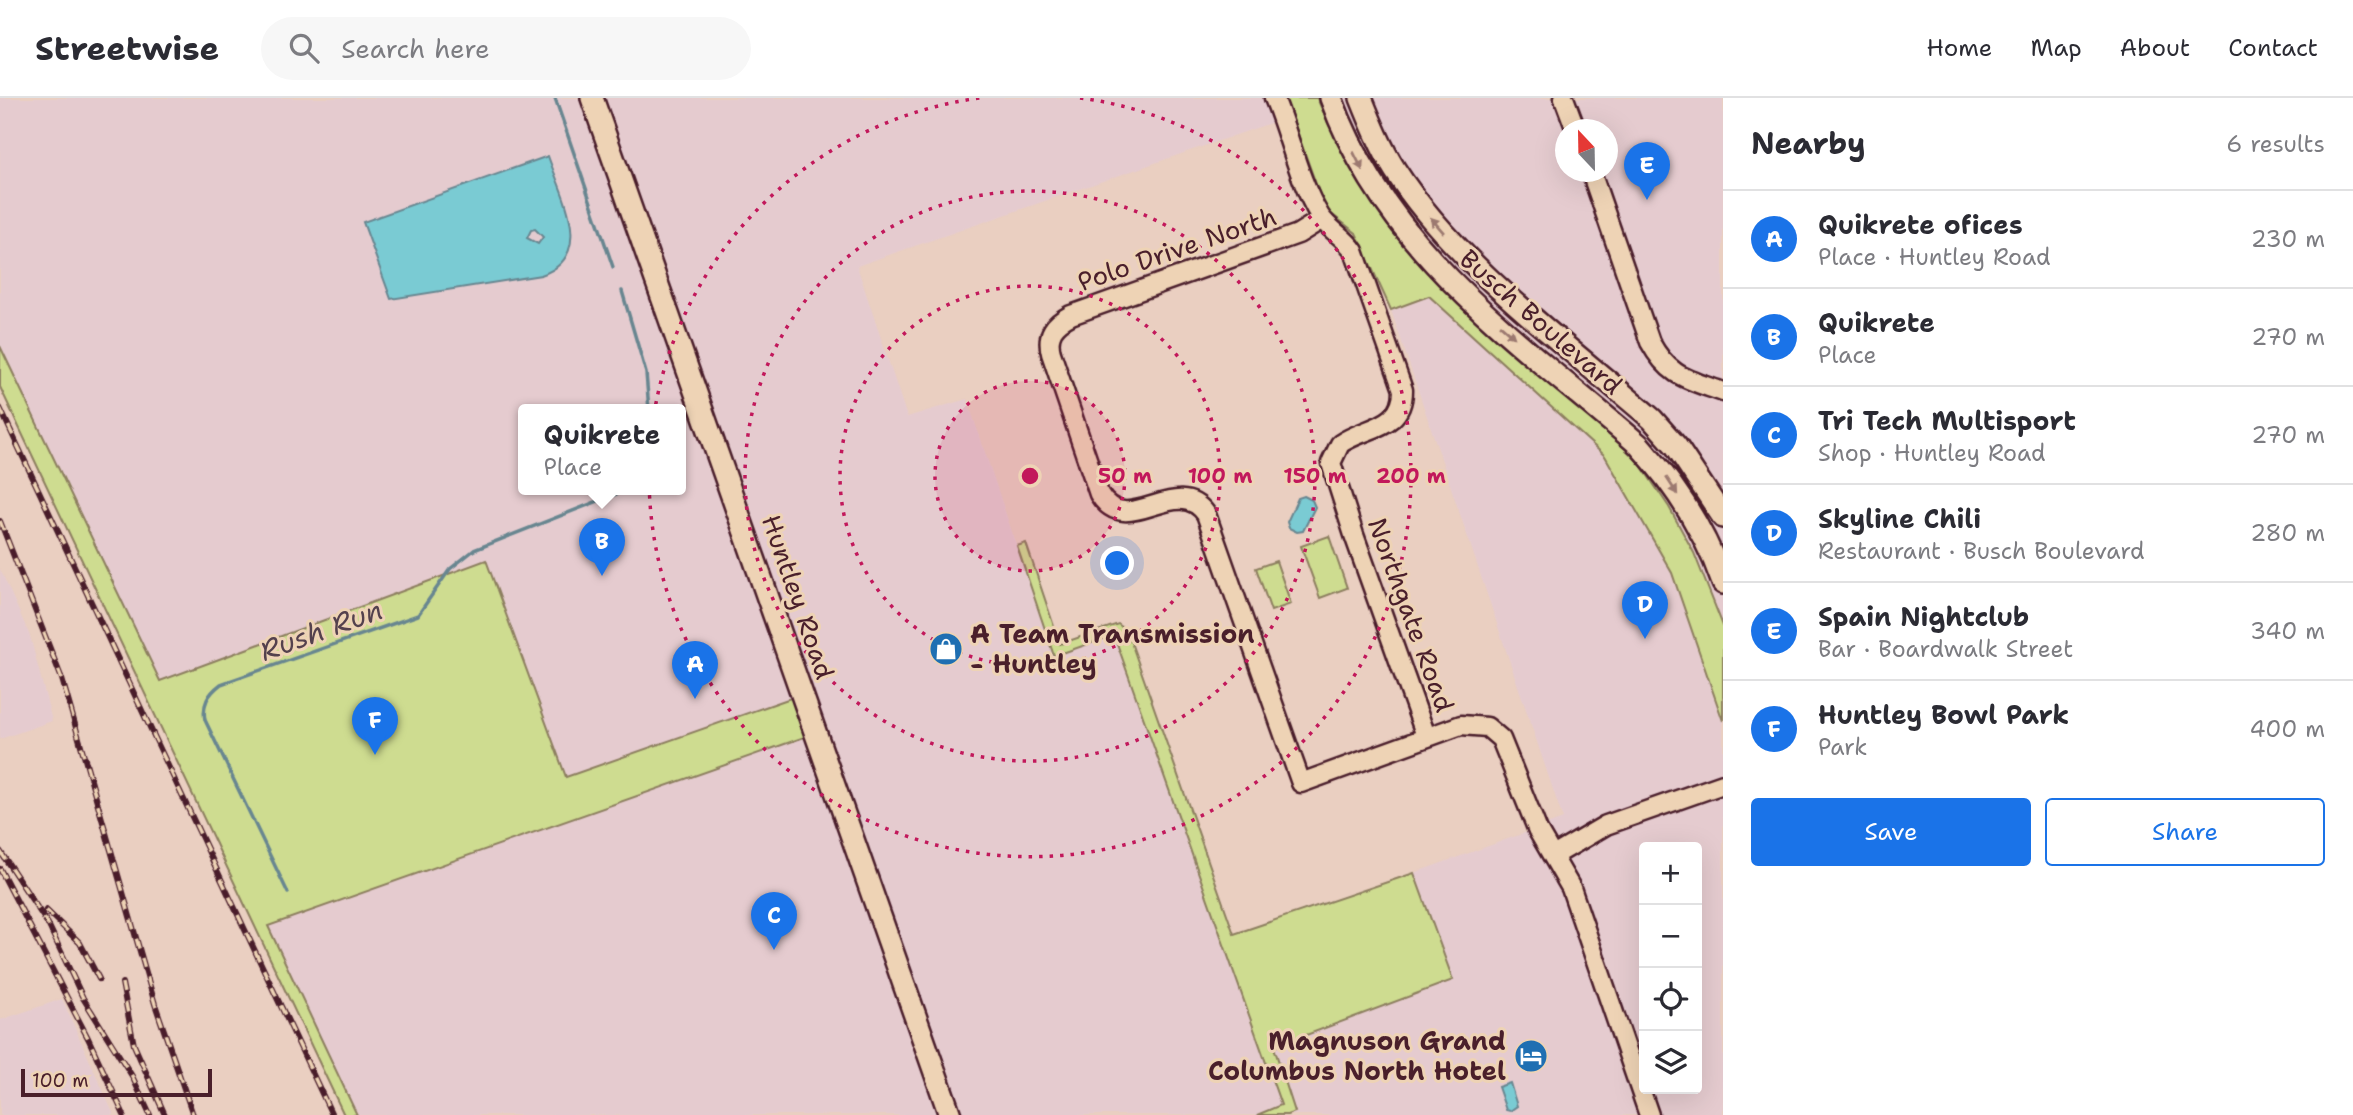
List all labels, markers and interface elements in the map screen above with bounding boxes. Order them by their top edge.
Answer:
search box [261,17,751,80]
text: Streetwise [35,26,219,71]
icon: search [285,29,323,67]
text: Search here [341,31,490,66]
text: Home [1926,32,1992,64]
text: Map [2030,32,2082,64]
text: About [2120,32,2190,64]
text: Contact [2228,32,2318,64]
north arrow [1555,119,1618,182]
text: Nearby [1751,123,1866,164]
text: 6 results [2226,129,2325,159]
pin: E [1624,142,1670,200]
one-way arrow [1351,151,1363,171]
street label: Polo Drive North [1073,198,1281,299]
text: Quikrete ofices [1818,207,2023,242]
one-way arrow [1429,216,1445,234]
text: A [1765,224,1783,254]
text: 230 m [2251,224,2325,254]
street label: Busch Boulevard [1452,241,1630,402]
text: Place · Huntley Road [1818,242,2051,272]
text: Quikrete [1818,305,1935,340]
text: B [1767,322,1781,352]
text: 270 m [2251,322,2325,352]
one-way arrow [1498,323,1515,338]
text: Place [1818,340,1877,370]
text: Tri Tech Multisport [1818,403,2076,438]
popup [518,404,686,495]
text: Quikrete [544,417,660,452]
text: C [1767,420,1781,450]
text: 270 m [2251,420,2325,450]
text: Shop · Huntley Road [1818,438,2046,468]
text: Place [544,452,602,482]
text: 50 m [1098,462,1152,490]
text: 100 m [1188,462,1252,490]
text: 150 m [1283,462,1347,490]
text: 200 m [1376,462,1446,490]
centre of rings [1018,464,1042,488]
one-way arrow [1665,476,1678,495]
text: Skyline Chili [1818,501,1981,536]
street label: Huntley Road [754,510,843,684]
street label: Northgate Road [1360,513,1463,717]
pin: B [579,518,625,576]
text: D [1766,518,1782,548]
text: 280 m [2250,518,2325,548]
text: Restaurant · Busch Boulevard [1818,536,2145,566]
your location [1100,546,1134,580]
pin: D [1622,581,1668,639]
water label: Rush Run [254,590,388,670]
text: Spain Nightclub [1818,599,2029,634]
place label: A Team Transmission - Huntley [970,616,1255,681]
text: E [1766,616,1782,646]
text: 340 m [2250,616,2325,646]
shop icon: A Team Transmission - Huntley [927,630,965,668]
text: Bar · Boardwalk Street [1818,634,2073,664]
pin: A [672,641,718,699]
pin: F [352,697,398,755]
text: Huntley Bowl Park [1818,697,2069,732]
text: F [1767,714,1781,744]
text: 400 m [2249,714,2325,744]
text: Park [1818,732,1867,762]
button: Save [1751,798,2031,866]
button: Share [2045,798,2325,866]
map controls [1639,842,1702,1094]
button: + [1639,842,1702,905]
pin: C [751,892,797,950]
button: − [1639,905,1702,968]
button: locate [1639,968,1702,1031]
place label: Magnuson Grand Columbus North Hotel [1208,1023,1506,1088]
button: layers [1639,1031,1702,1094]
hotel icon: Magnuson Grand Columbus North Hotel [1512,1037,1550,1075]
scale bar [21,1066,212,1098]
text: 100 m [32,1068,89,1093]

